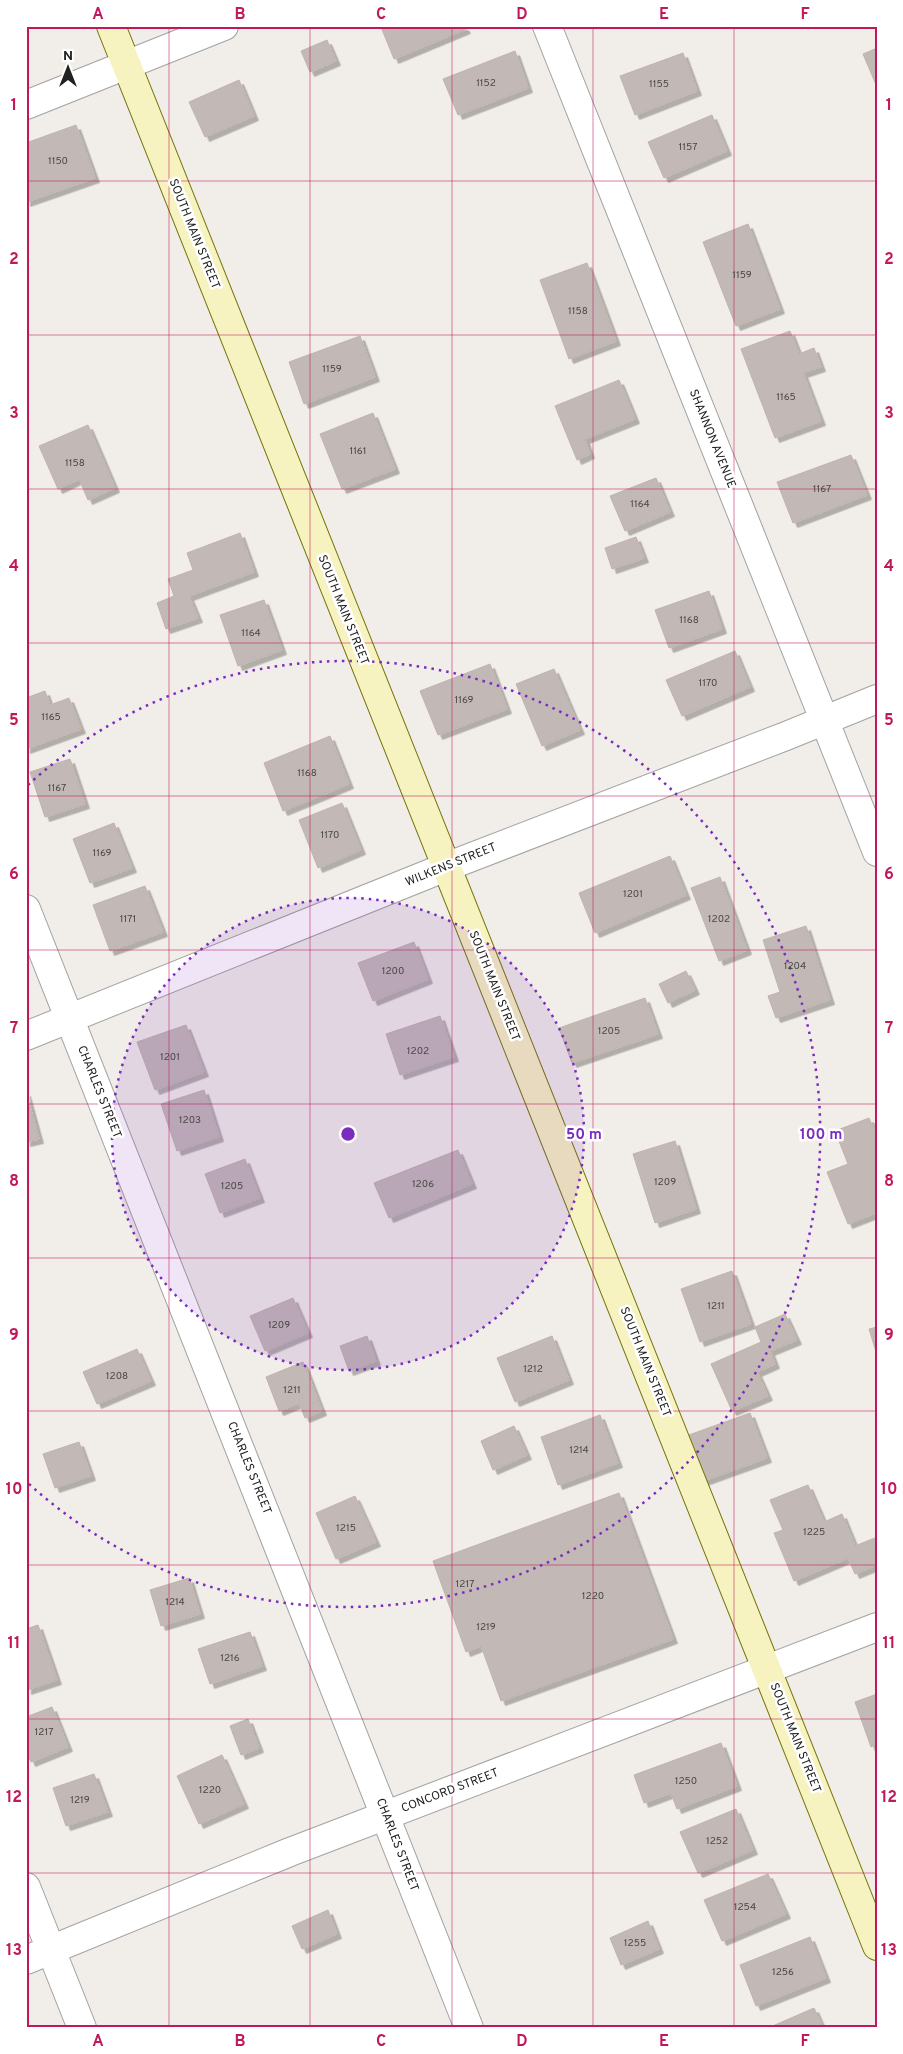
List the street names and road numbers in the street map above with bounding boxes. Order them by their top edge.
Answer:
street label: SOUTH MAIN STREET [165,177,223,291]
street label: SHANNON AVENUE [685,387,739,491]
street label: SOUTH MAIN STREET [314,553,372,667]
street label: WILKENS STREET [403,839,499,891]
street label: SOUTH MAIN STREET [465,929,523,1043]
street label: CHARLES STREET [73,1043,125,1141]
street label: SOUTH MAIN STREET [616,1305,674,1419]
street label: CHARLES STREET [223,1419,275,1517]
street label: SOUTH MAIN STREET [766,1681,824,1795]
street label: CONCORD STREET [399,1765,501,1817]
street label: CHARLES STREET [372,1796,422,1894]

